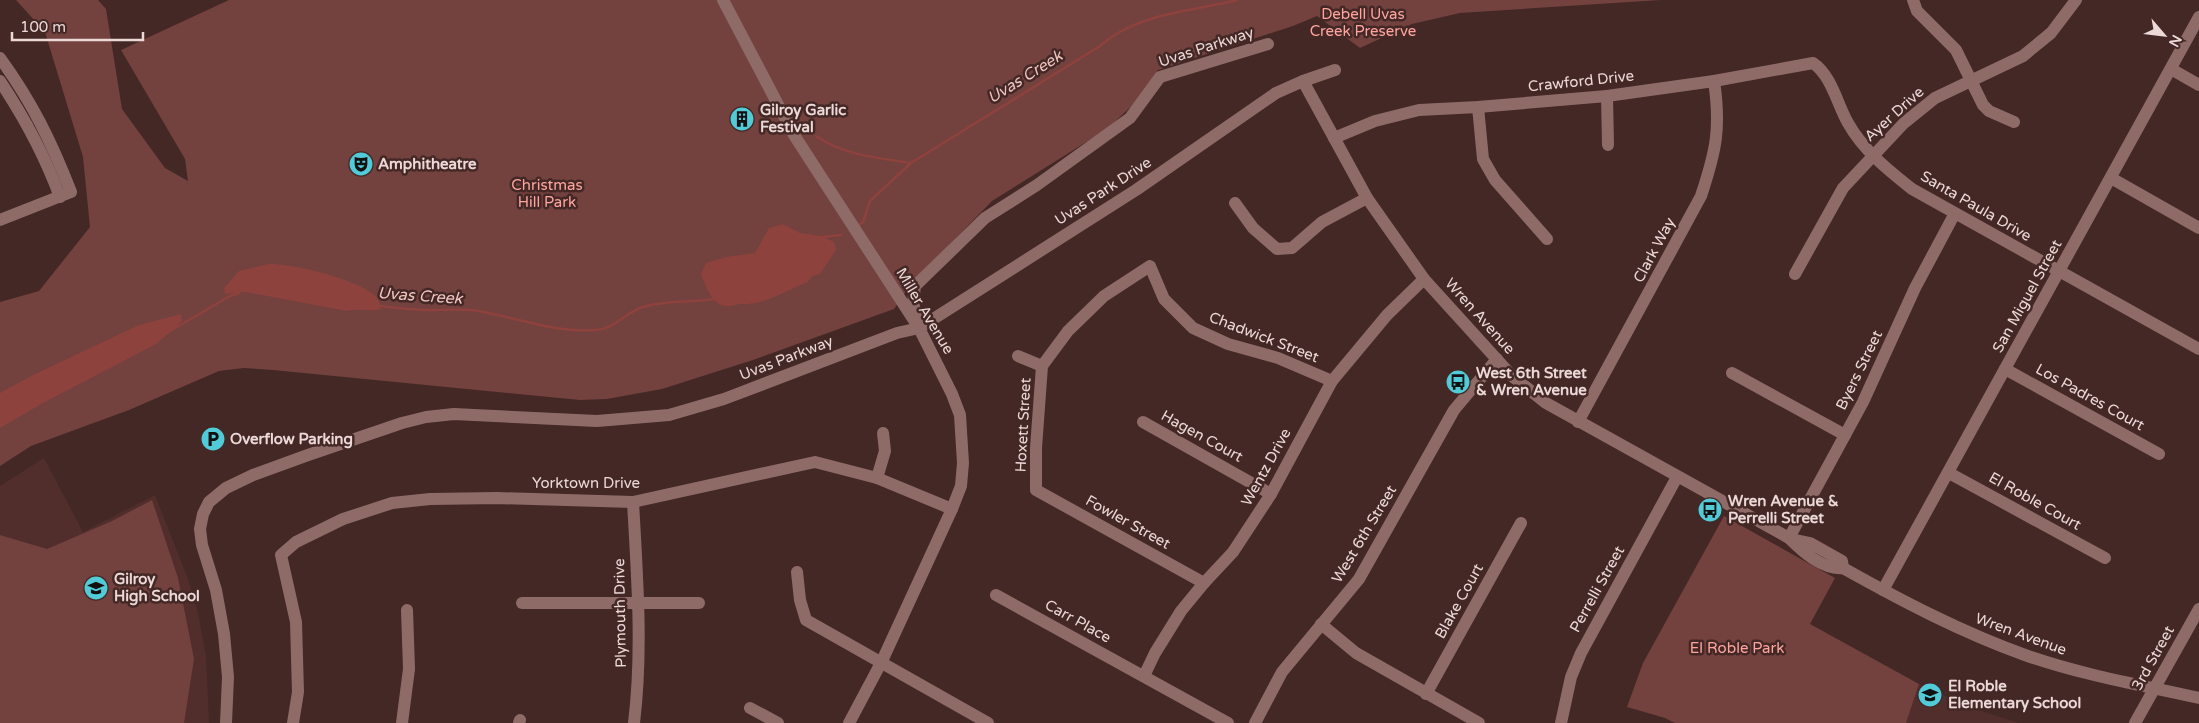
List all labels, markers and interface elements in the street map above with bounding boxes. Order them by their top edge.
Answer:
park label: Debell Uvas Creek Preserve [1310,5,1416,40]
scale bar [12,10,144,42]
north arrow [2139,10,2189,60]
text: 100 m [20,18,66,36]
street label: Uvas Parkway [1156,23,1256,71]
text: N [2165,32,2185,50]
water label: Uvas Creek [984,45,1067,108]
street label: Crawford Drive [1527,66,1635,96]
street label: Ayer Drive [1861,83,1927,145]
place label: Gilroy Garlic Festival [760,101,846,136]
building icon: Gilroy Garlic Festival [729,106,755,132]
theatre icon: Amphitheatre [348,151,374,177]
street label: Uvas Park Drive [1051,153,1155,229]
place label: Amphitheatre [378,155,477,174]
street label: Santa Paula Drive [1917,167,2035,245]
park label: Christmas Hill Park [511,176,583,211]
street label: Clark Way [1629,214,1679,286]
street label: San Miguel Street [1988,236,2066,356]
street label: Miller Avenue [892,265,958,357]
street label: Wren Avenue [1441,274,1519,358]
water label: Uvas Creek [377,283,464,309]
street label: Chadwick Street [1207,308,1322,366]
street label: Byers Street [1832,327,1886,413]
street label: Uvas Parkway [737,332,835,384]
street label: Los Padres Court [2033,360,2148,434]
place label: West 6th Street & Wren Avenue [1476,364,1587,399]
bus stop icon: West 6th Street & Wren Avenue [1445,369,1471,395]
street label: Hoxett Street [1012,377,1034,473]
street label: Hagen Court [1158,406,1246,466]
street label: Wentz Drive [1237,425,1295,509]
parking icon: Overflow Parking [200,426,226,452]
place label: Overflow Parking [230,430,353,449]
street label: El Roble Court [1986,468,2084,534]
street label: Yorktown Drive [532,474,640,492]
street label: West 6th Street [1328,482,1400,586]
street label: Fowler Street [1082,491,1174,553]
place label: Wren Avenue & Perrelli Street [1728,492,1839,527]
bus stop icon: Wren Avenue & Perrelli Street [1697,497,1723,523]
street label: Perrelli Street [1566,542,1628,635]
street label: Plymouth Drive [610,558,630,668]
street label: Blake Court [1431,560,1487,642]
place label: Gilroy High School [114,570,200,606]
school or university icon: Gilroy High School [83,575,109,601]
street label: Carr Place [1042,595,1114,647]
street label: Wren Avenue [1973,609,2069,659]
street label: 3rd Street [2128,622,2178,693]
park label: El Roble Park [1690,639,1784,657]
place label: El Roble Elementary School [1948,677,2081,713]
school or university icon: El Roble Elementary School [1917,682,1943,708]

